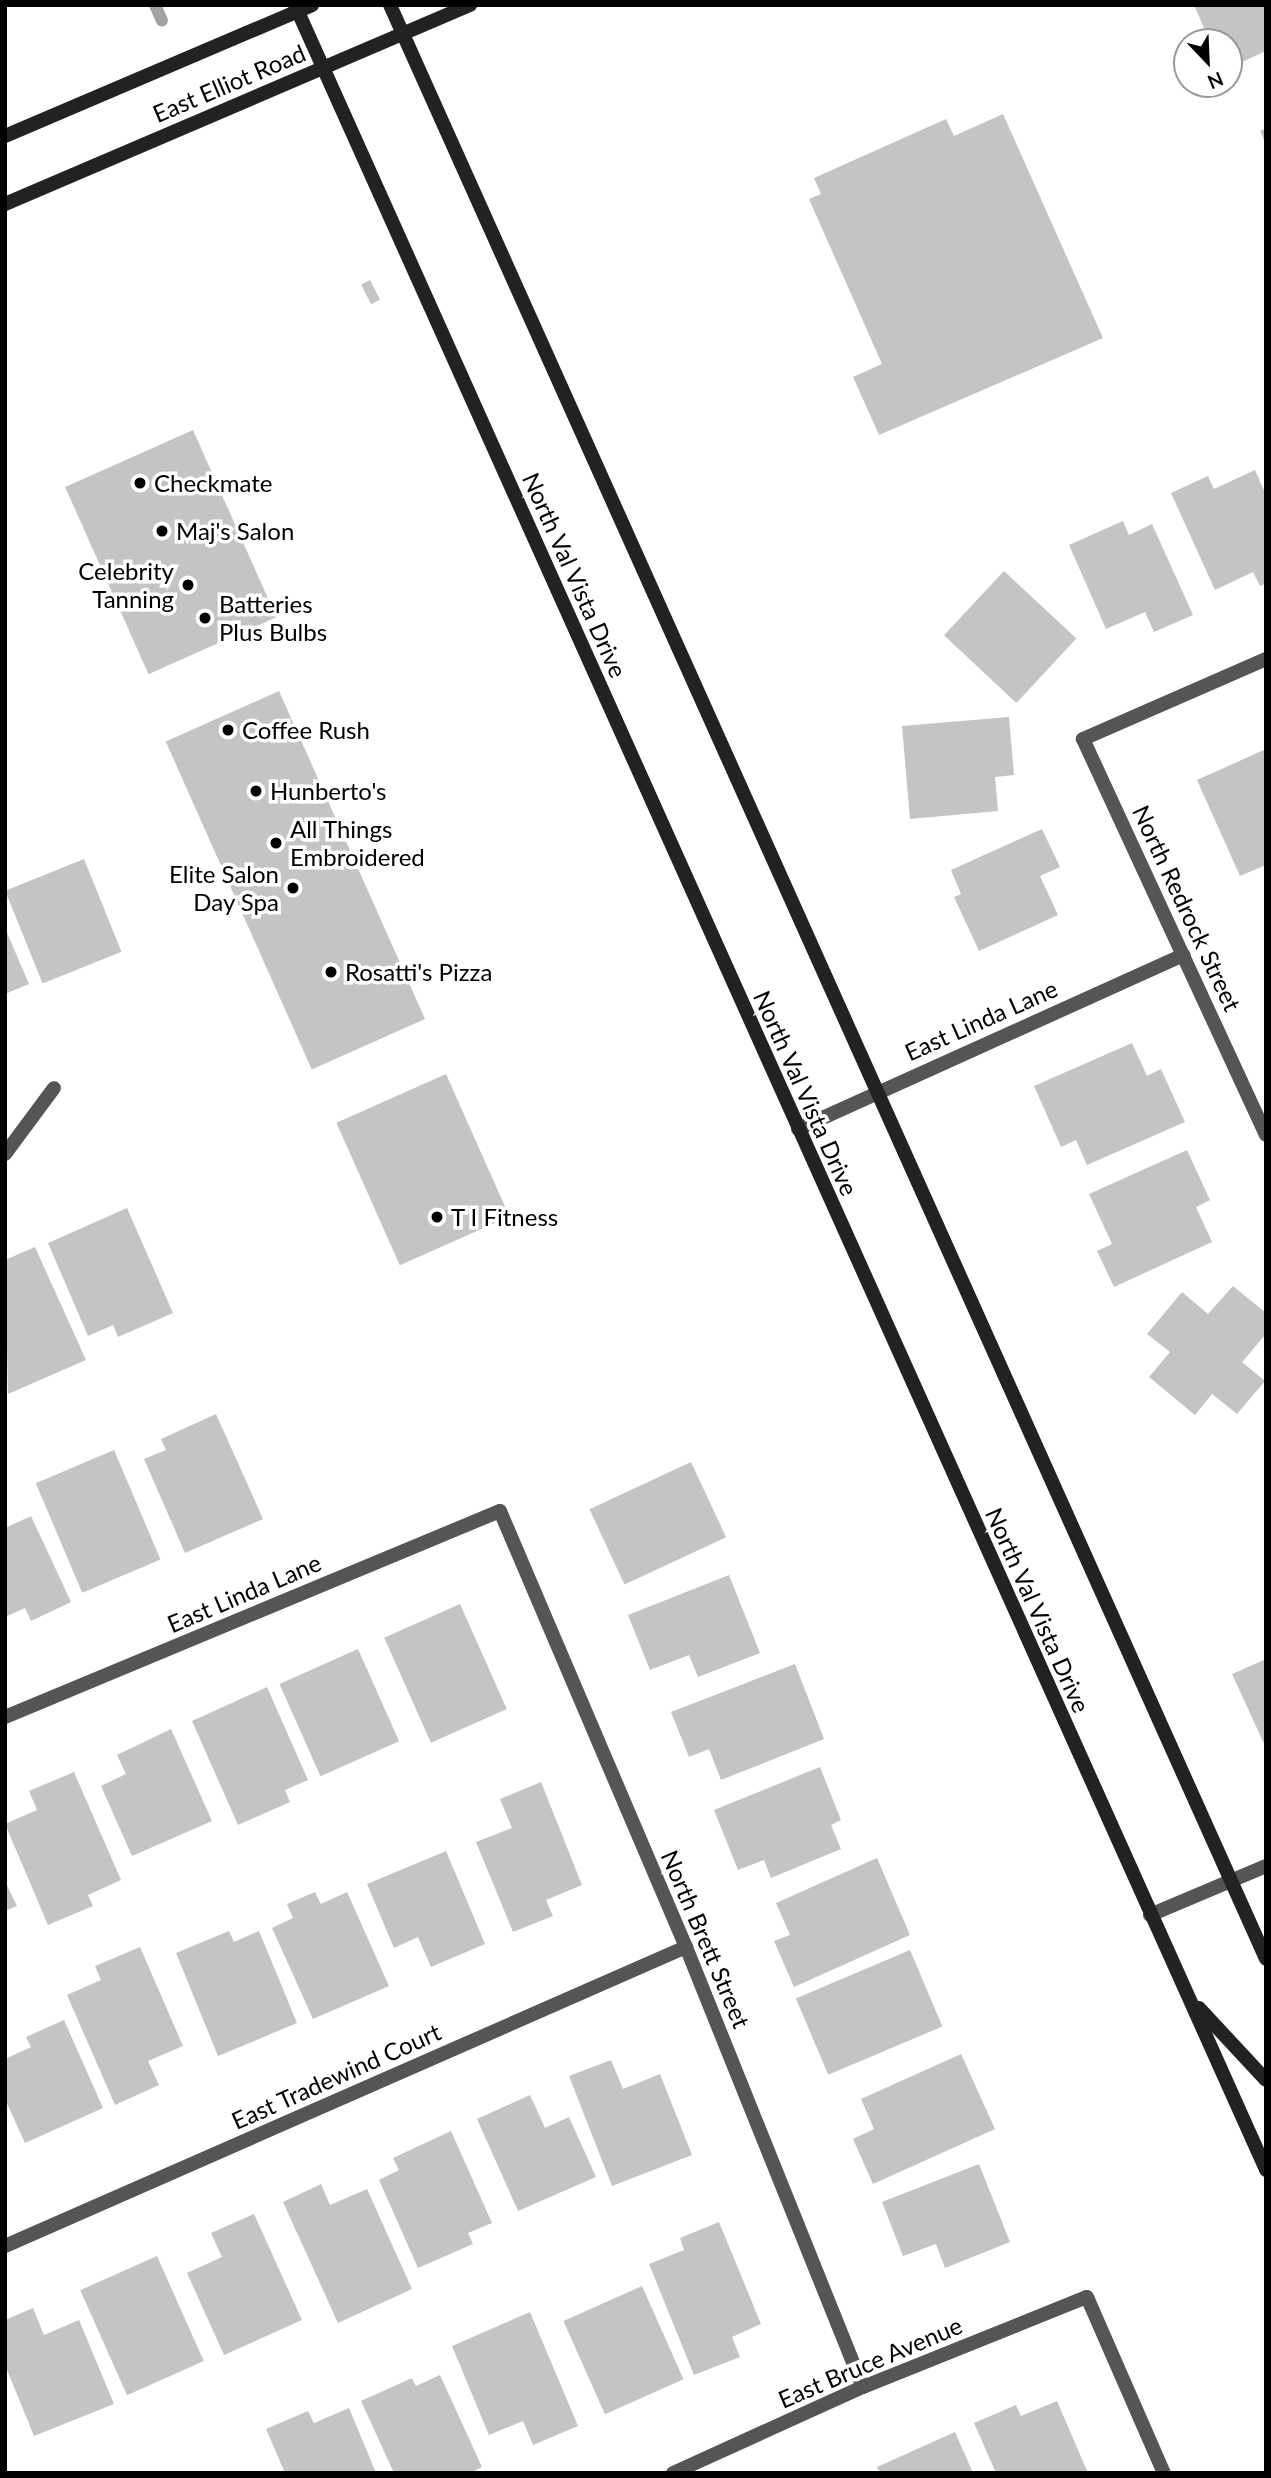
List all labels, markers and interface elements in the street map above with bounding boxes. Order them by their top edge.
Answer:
north arrow [1173,28,1243,98]
street label: East Elliot Road [148,38,310,128]
text: N [1204,68,1227,94]
street label: North Val Vista Drive [517,467,633,683]
place label: Checkmate [154,469,272,497]
marker: Checkmate [132,475,148,491]
place label: Maj's Salon [176,517,294,545]
marker: Maj's Salon [154,523,170,539]
place label: Celebrity Tanning [78,557,174,613]
marker: Celebrity Tanning [180,577,196,593]
place label: Batteries Plus Bulbs [219,590,327,646]
marker: Batteries Plus Bulbs [197,610,213,626]
place label: Coffee Rush [242,716,370,744]
marker: Coffee Rush [220,722,236,738]
place label: Hunberto's [270,777,386,805]
marker: Hunberto's [248,783,264,799]
street label: North Redrock Street [1127,801,1247,1015]
place label: All Things Embroidered [290,815,425,871]
marker: All Things Embroidered [268,835,284,851]
place label: Elite Salon Day Spa [169,860,279,916]
marker: Elite Salon Day Spa [285,880,301,896]
place label: Rosatti's Pizza [345,958,492,986]
marker: Rosatti's Pizza [323,964,339,980]
street label: East Linda Lane [900,973,1062,1067]
street label: North Val Vista Drive [748,985,864,1201]
place label: T I Fitness [451,1203,559,1231]
marker: T I Fitness [429,1209,445,1225]
street label: North Val Vista Drive [980,1502,1096,1718]
street label: East Linda Lane [163,1548,325,1638]
street label: North Brett Street [656,1846,756,2032]
street label: East Tradewind Court [227,2017,445,2135]
street label: East Bruce Avenue [773,2310,967,2414]

